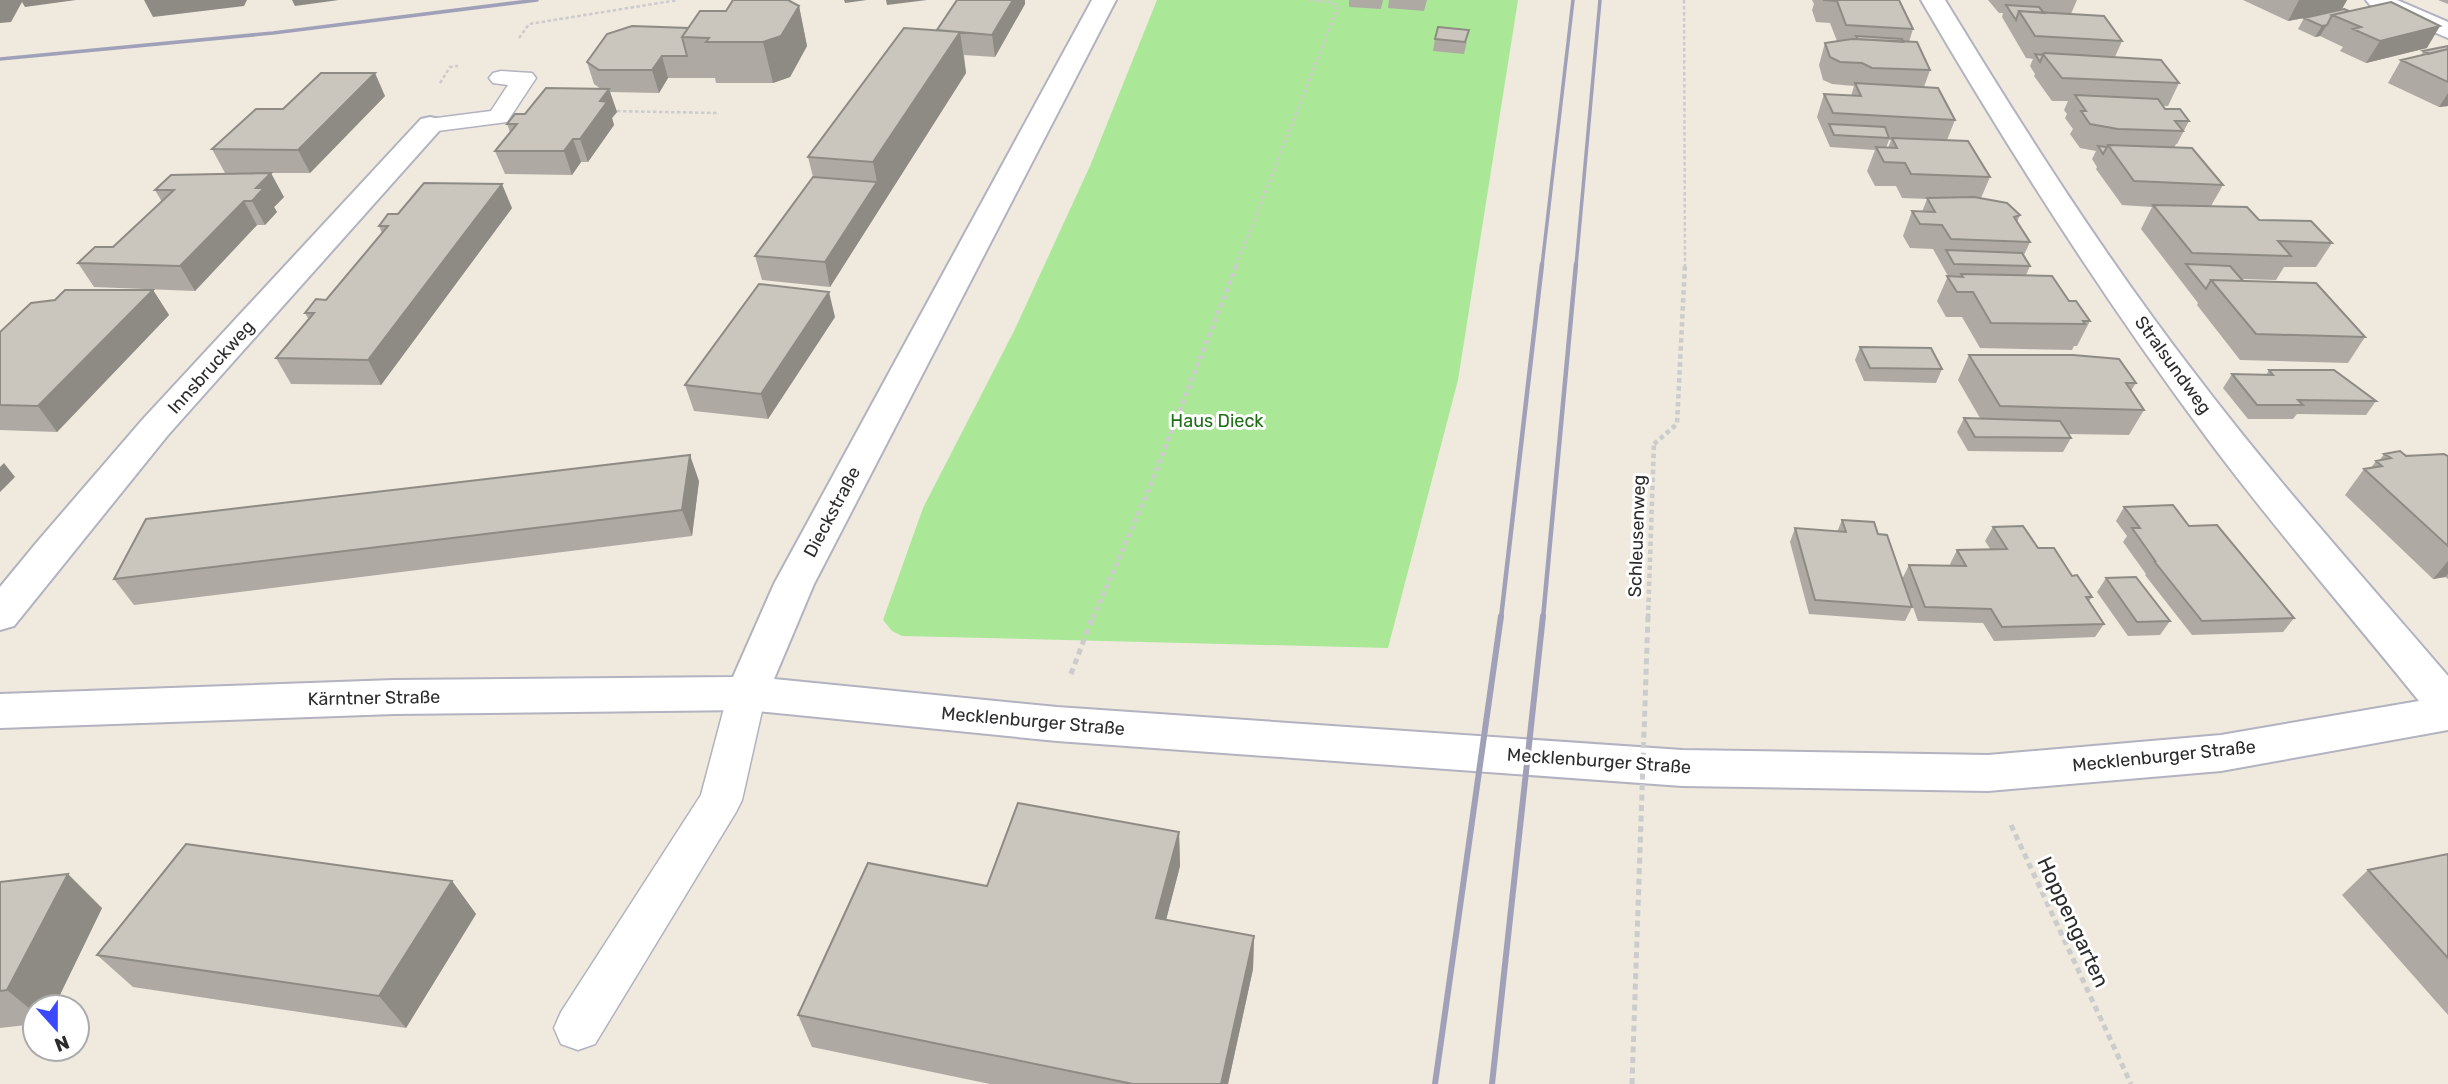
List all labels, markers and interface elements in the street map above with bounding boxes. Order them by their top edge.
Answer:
street label: Stralsundweg [2130,312,2216,418]
street label: Innsbruckweg [163,316,259,418]
park label: Haus Dieck [1170,410,1264,432]
street label: Dieckstraße [799,463,865,561]
street label: Schleusenweg [1624,474,1650,598]
street label: Kärntner Straße [307,686,441,710]
street label: Mecklenburger Straße [940,702,1126,740]
street label: Mecklenburger Straße [2071,735,2257,777]
street label: Mecklenburger Straße [1506,744,1692,778]
street label: Hoppengarten [2032,852,2115,991]
north arrow [21,993,91,1063]
text: N [51,1030,72,1057]

